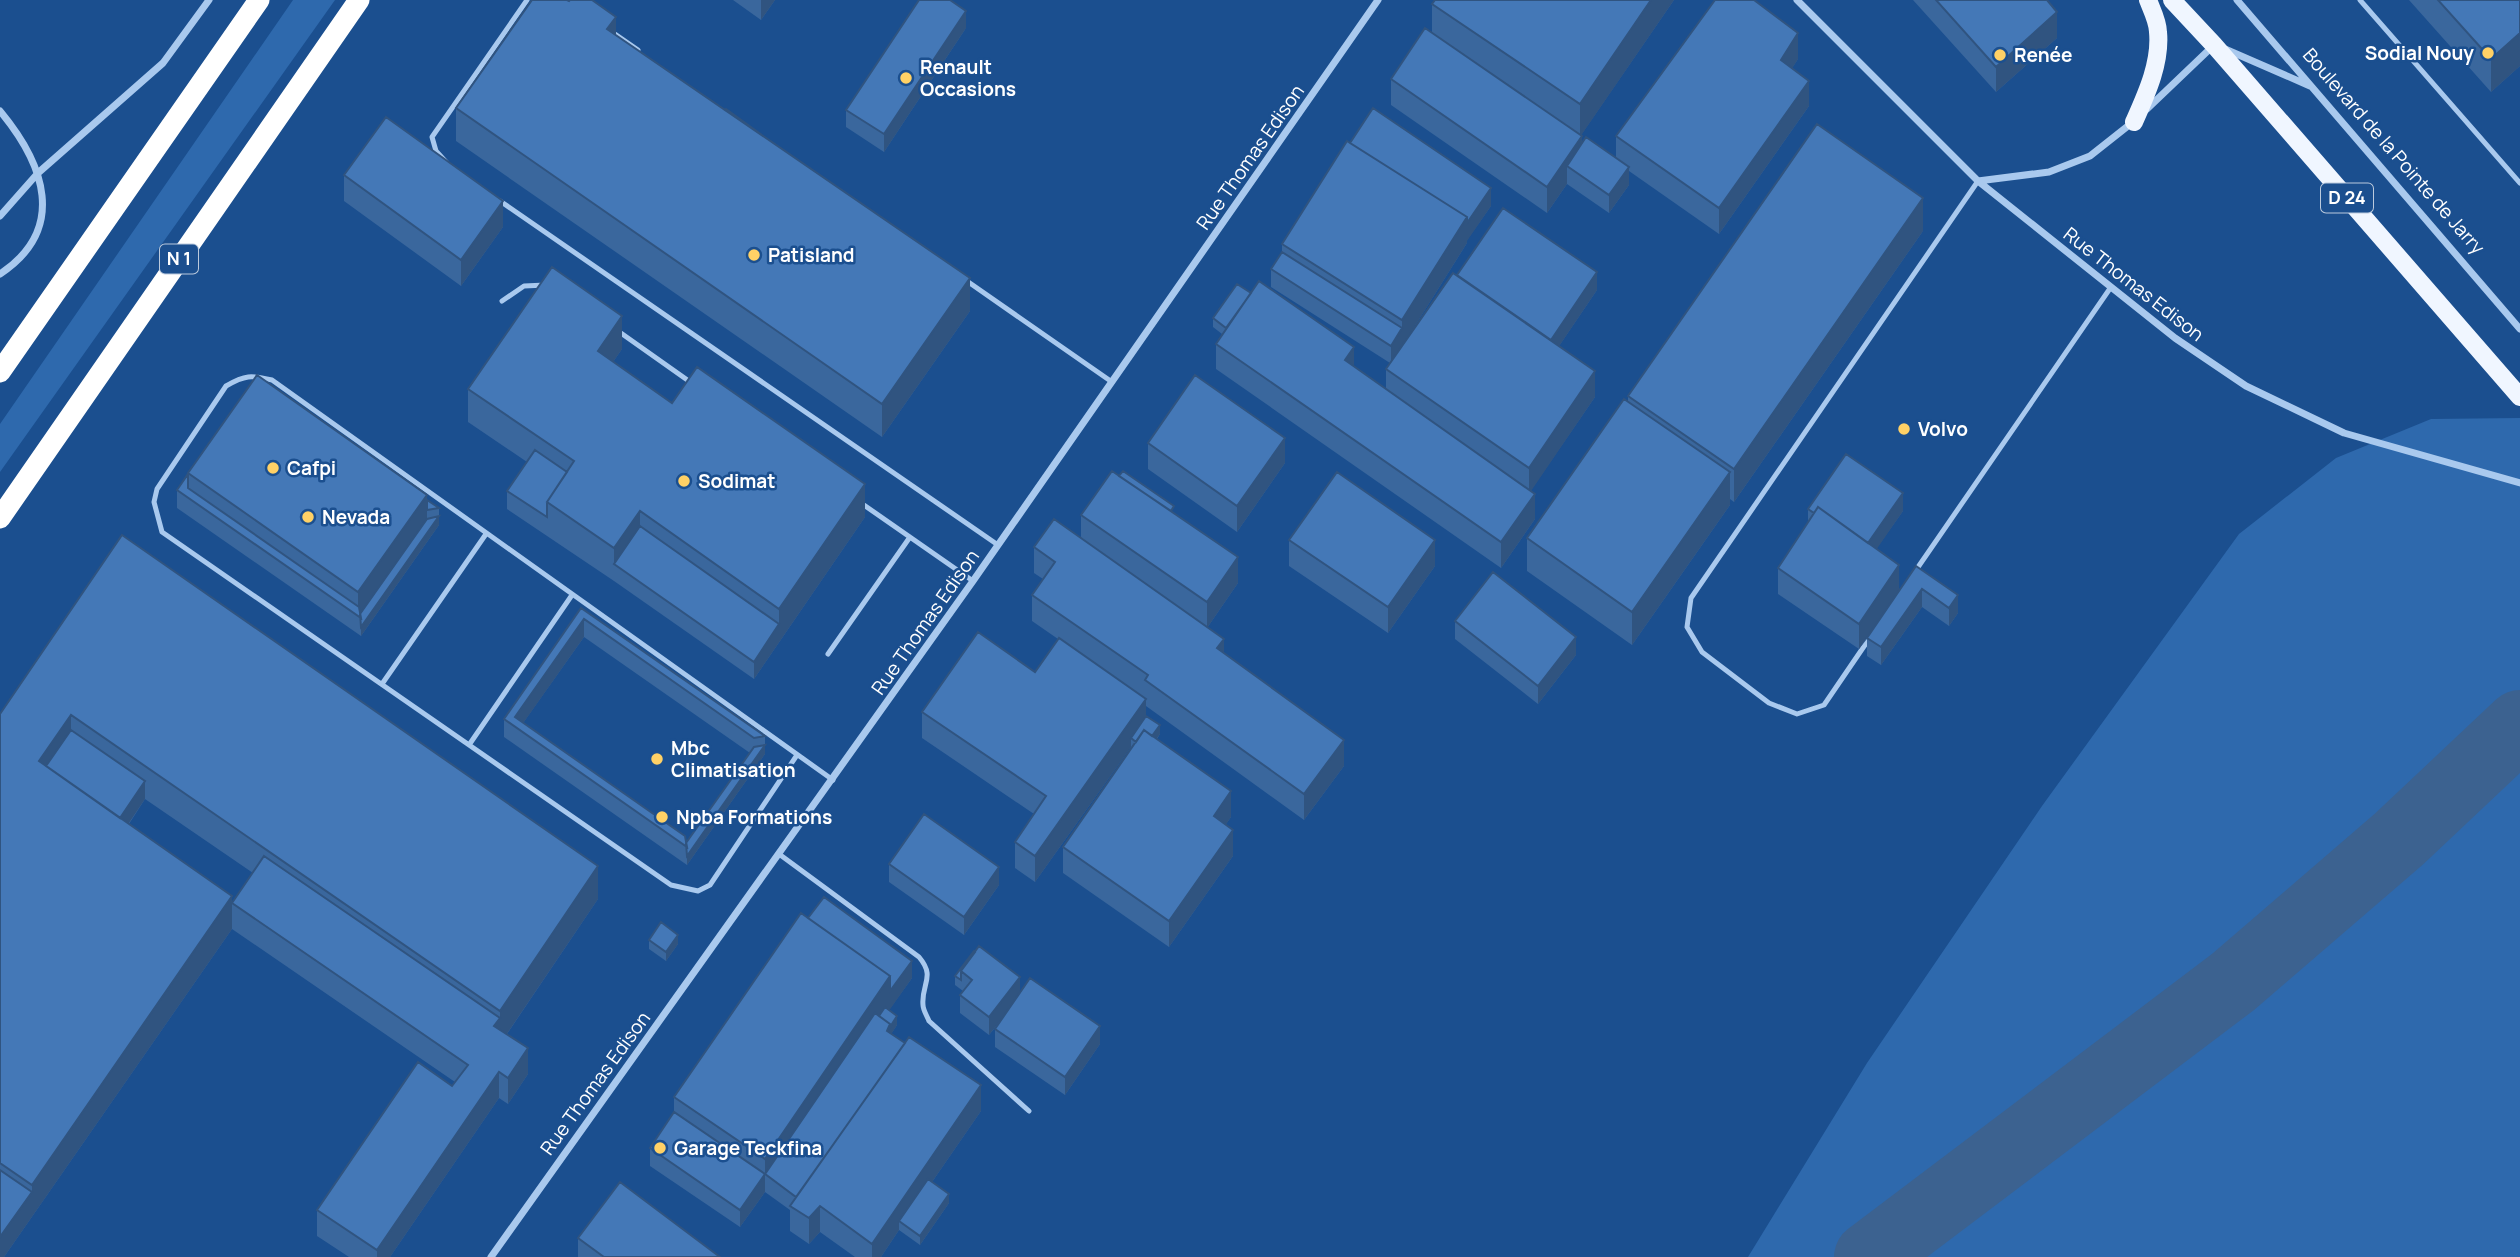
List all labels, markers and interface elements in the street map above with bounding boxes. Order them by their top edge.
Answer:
place label: Sodial Nouy [2365,40,2474,66]
place label: Renée [2014,42,2072,68]
street label: Boulevard de la Pointe de Jarry [2297,42,2491,260]
marker: Sodial Nouy [2480,45,2496,61]
marker: Renée [1992,47,2008,63]
place label: Renault Occasions [920,54,1016,102]
marker: Renault Occasions [898,70,914,86]
street label: Rue Thomas Edison [1190,79,1310,235]
road number: D 24 [2321,183,2373,212]
street label: Rue Thomas Edison [2058,221,2210,347]
place label: Patisland [768,242,854,268]
road number: N 1 [160,244,198,274]
marker: Patisland [746,247,762,263]
place label: Volvo [1918,416,1968,442]
marker: Volvo [1896,421,1912,437]
place label: Cafpi [287,455,336,481]
marker: Cafpi [265,460,281,476]
place label: Sodimat [698,468,776,494]
marker: Sodimat [676,473,692,489]
place label: Nevada [322,504,390,530]
marker: Nevada [300,509,316,525]
street label: Rue Thomas Edison [865,544,985,700]
place label: Mbc Climatisation [671,735,796,783]
marker: Mbc Climatisation [649,751,665,767]
place label: Npba Formations [676,804,832,830]
marker: Npba Formations [654,809,670,825]
street label: Rue Thomas Edison [534,1006,656,1160]
place label: Garage Teckfina [674,1135,822,1161]
marker: Garage Teckfina [652,1140,668,1156]

